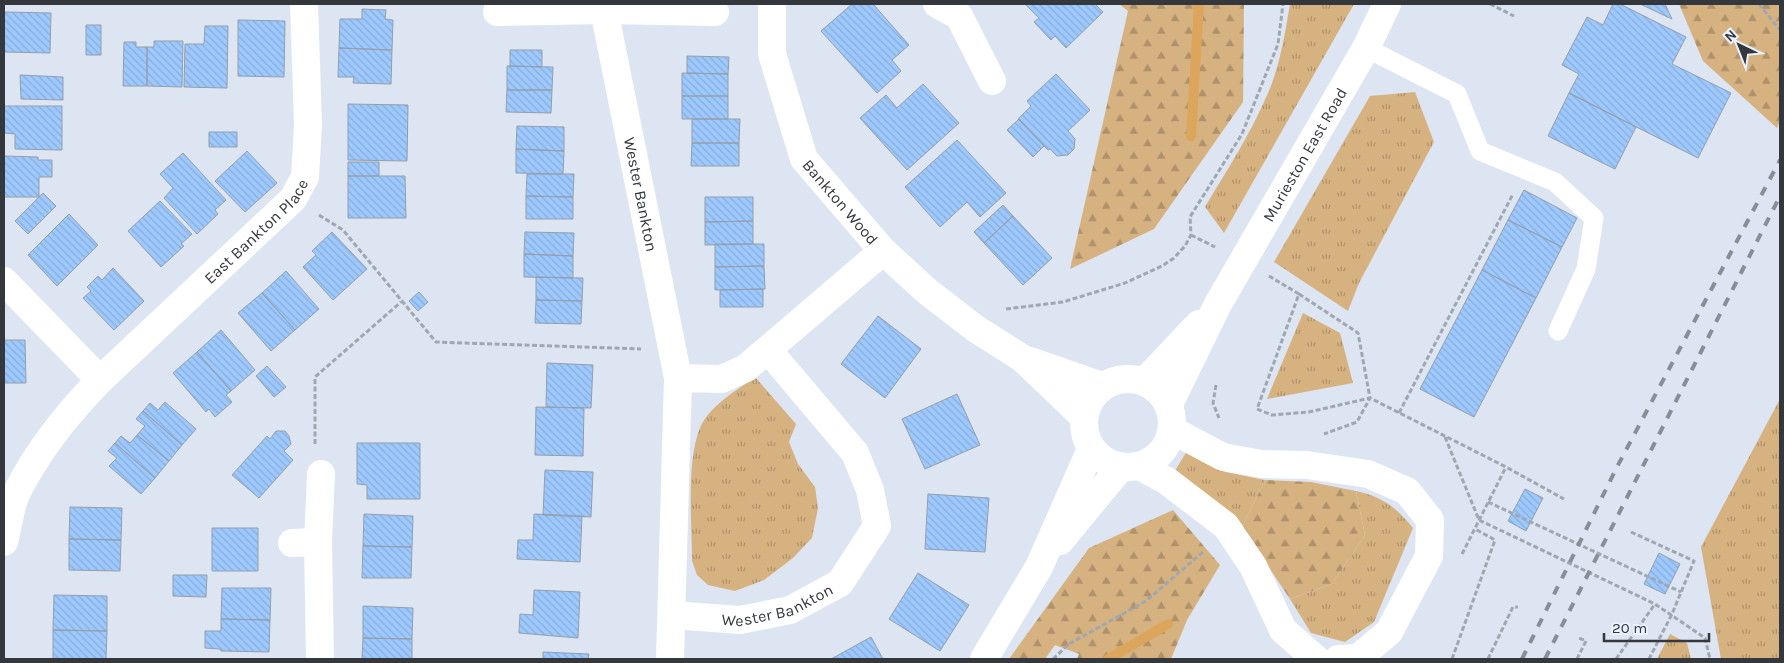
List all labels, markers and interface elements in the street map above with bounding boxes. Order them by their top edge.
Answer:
north arrow [1714,20,1764,70]
text: N [1721,26,1740,46]
street label: Murieston East Road [1259,84,1351,225]
street label: Wester Bankton [620,136,661,253]
street label: Bankton Wood [798,155,882,249]
street label: East Bankton Place [200,176,312,288]
street label: Wester Bankton [721,580,836,630]
scale bar [1604,610,1709,642]
text: 20 m [1612,619,1647,637]

